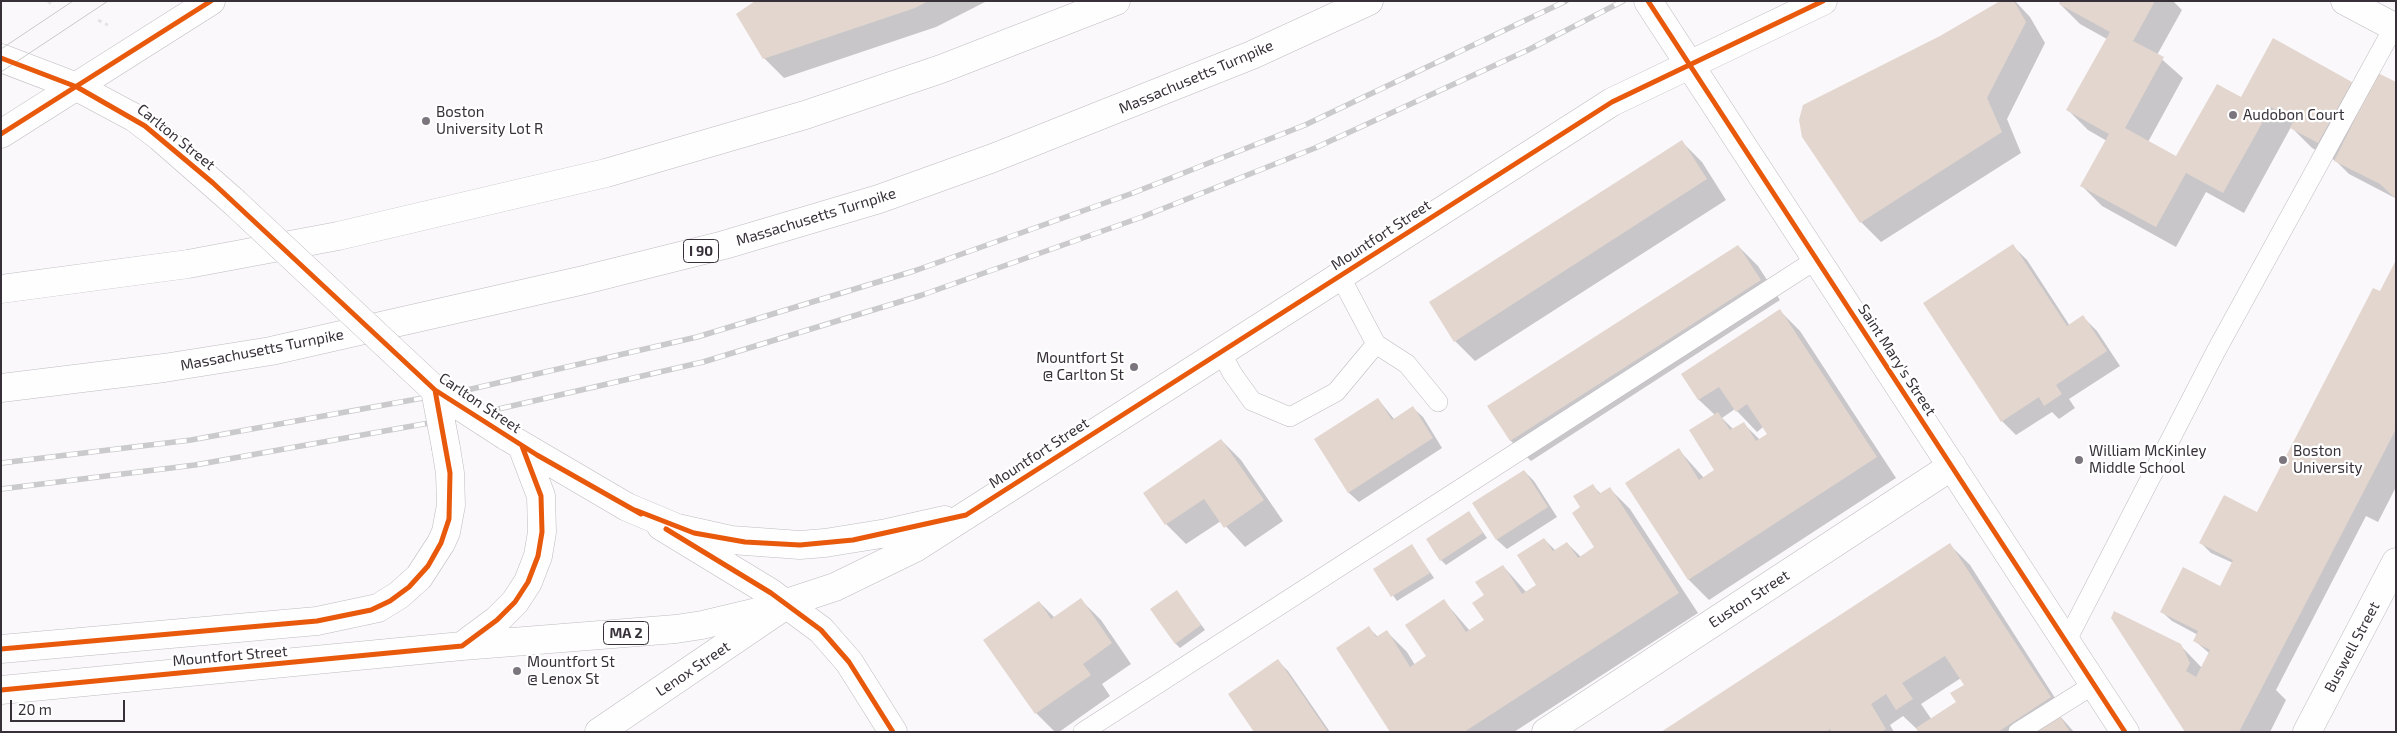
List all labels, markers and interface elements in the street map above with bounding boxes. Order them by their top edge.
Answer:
street label: Massachusetts Turnpike [1116,36,1276,118]
street label: Carlton Street [133,100,219,174]
place label: Boston University Lot R [436,103,543,138]
place label: Audobon Court [2243,106,2344,124]
marker: Audobon Court [2227,109,2239,121]
marker: Boston University Lot R [420,115,432,127]
street label: Massachusetts Turnpike [734,184,898,250]
street label: Mountfort Street [1328,196,1434,274]
road number: I 90 [684,240,718,262]
street label: Saint Mary's Street [1854,301,1940,419]
street label: Massachusetts Turnpike [179,325,345,375]
place label: Mountfort St @ Carlton St [1036,349,1124,384]
marker: Mountfort St @ Carlton St [1128,361,1140,373]
street label: Carlton Street [436,369,524,437]
street label: Mountfort Street [986,414,1092,492]
place label: William McKinley Middle School [2089,442,2206,477]
place label: Boston University [2293,442,2362,477]
marker: William McKinley Middle School [2073,454,2085,466]
marker: Boston University [2277,454,2289,466]
street label: Euston Street [1705,566,1793,632]
street label: Buswell Street [2321,599,2383,695]
road number: MA 2 [604,622,648,644]
street label: Lenox Street [652,638,734,700]
street label: Mountfort Street [172,642,288,670]
place label: Mountfort St @ Lenox St [527,653,615,688]
marker: Mountfort St @ Lenox St [511,665,523,677]
scale bar [12,690,128,722]
text: 20 m [18,700,52,718]

